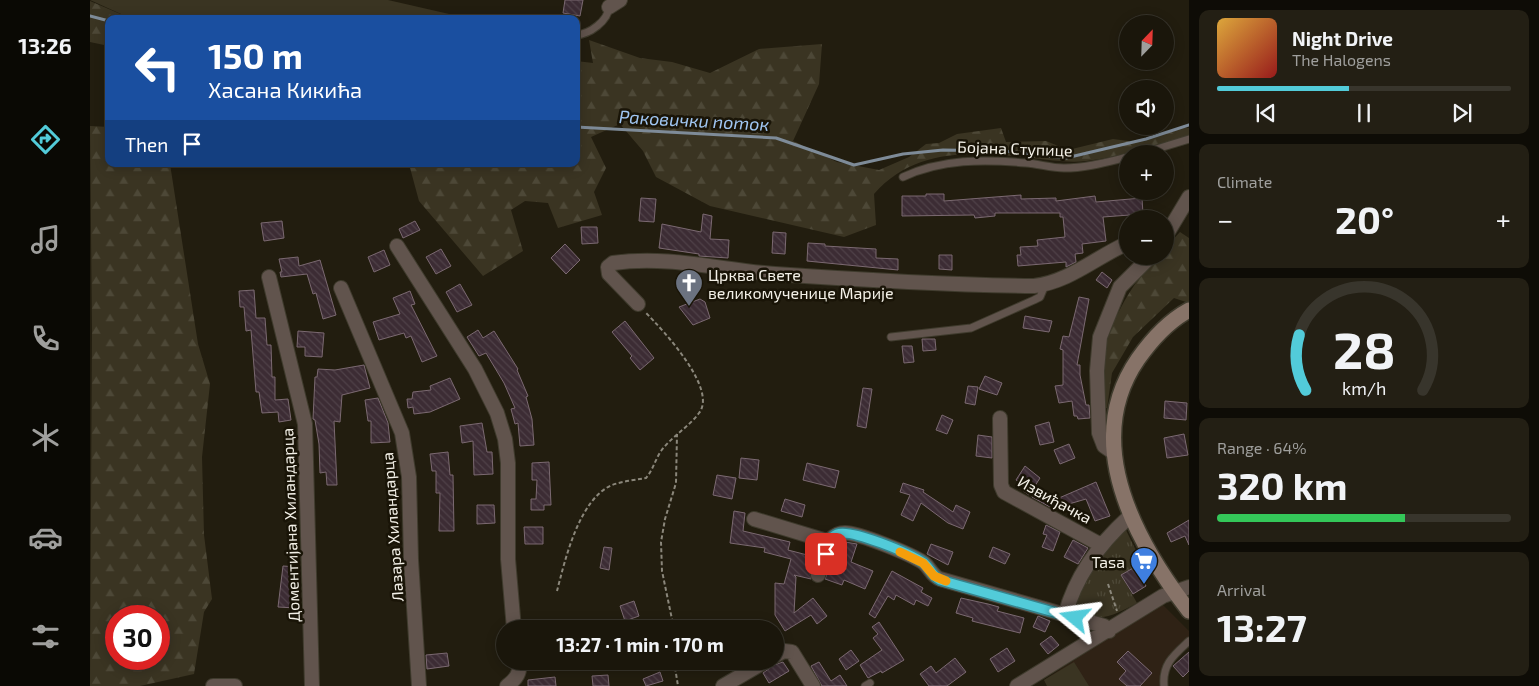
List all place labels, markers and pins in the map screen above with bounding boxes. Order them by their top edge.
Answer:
place label: Црква Свете великомученице Марије [708,265,894,303]
church icon: Црква Свете великомученице Марије [674,268,704,307]
pin [805,533,847,575]
supermarket icon: Tasa [1129,546,1159,585]
place label: Tasa [1092,552,1125,571]

